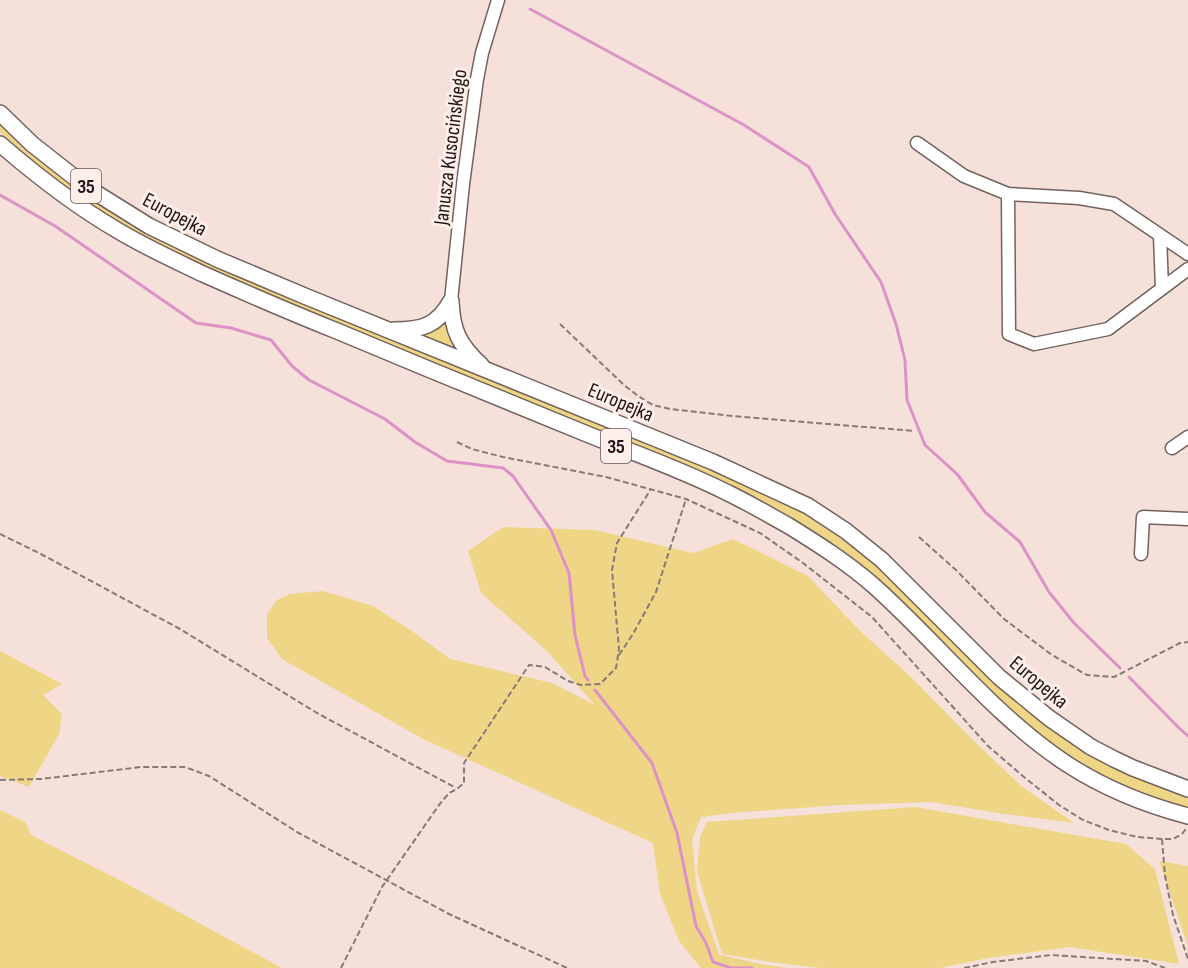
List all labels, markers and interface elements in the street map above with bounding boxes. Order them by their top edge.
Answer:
street label: Janusza Kusocińskiego [428,68,472,227]
road number: 35 [71,169,101,203]
street label: Europejka [139,187,211,242]
street label: Europejka [584,378,657,427]
road number: 35 [601,429,631,463]
street label: Europejka [1004,651,1073,714]

